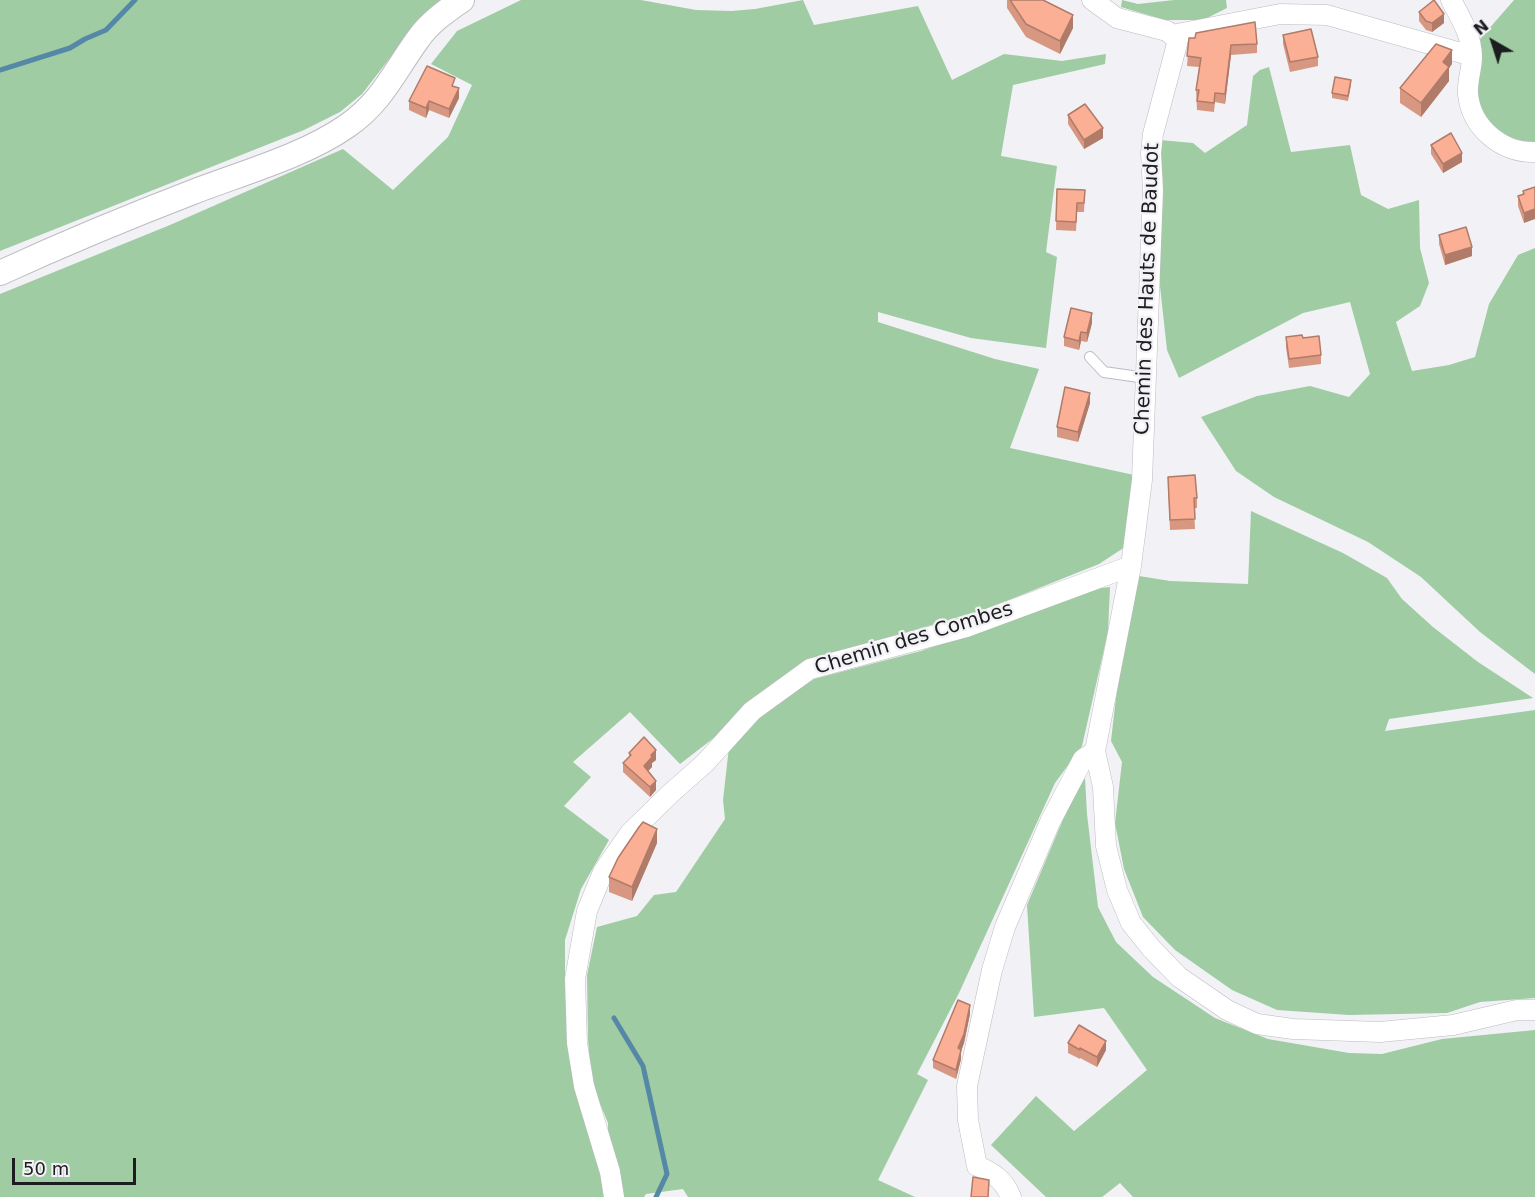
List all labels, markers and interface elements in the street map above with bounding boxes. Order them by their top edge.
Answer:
north arrow [1463,12,1523,72]
text: N [1470,16,1493,39]
street label: Chemin des Hauts de Baudot [1131,143,1165,435]
street label: Chemin des Combes [812,597,1016,681]
scale bar [15,1146,140,1184]
text: 50 m [23,1158,69,1179]

